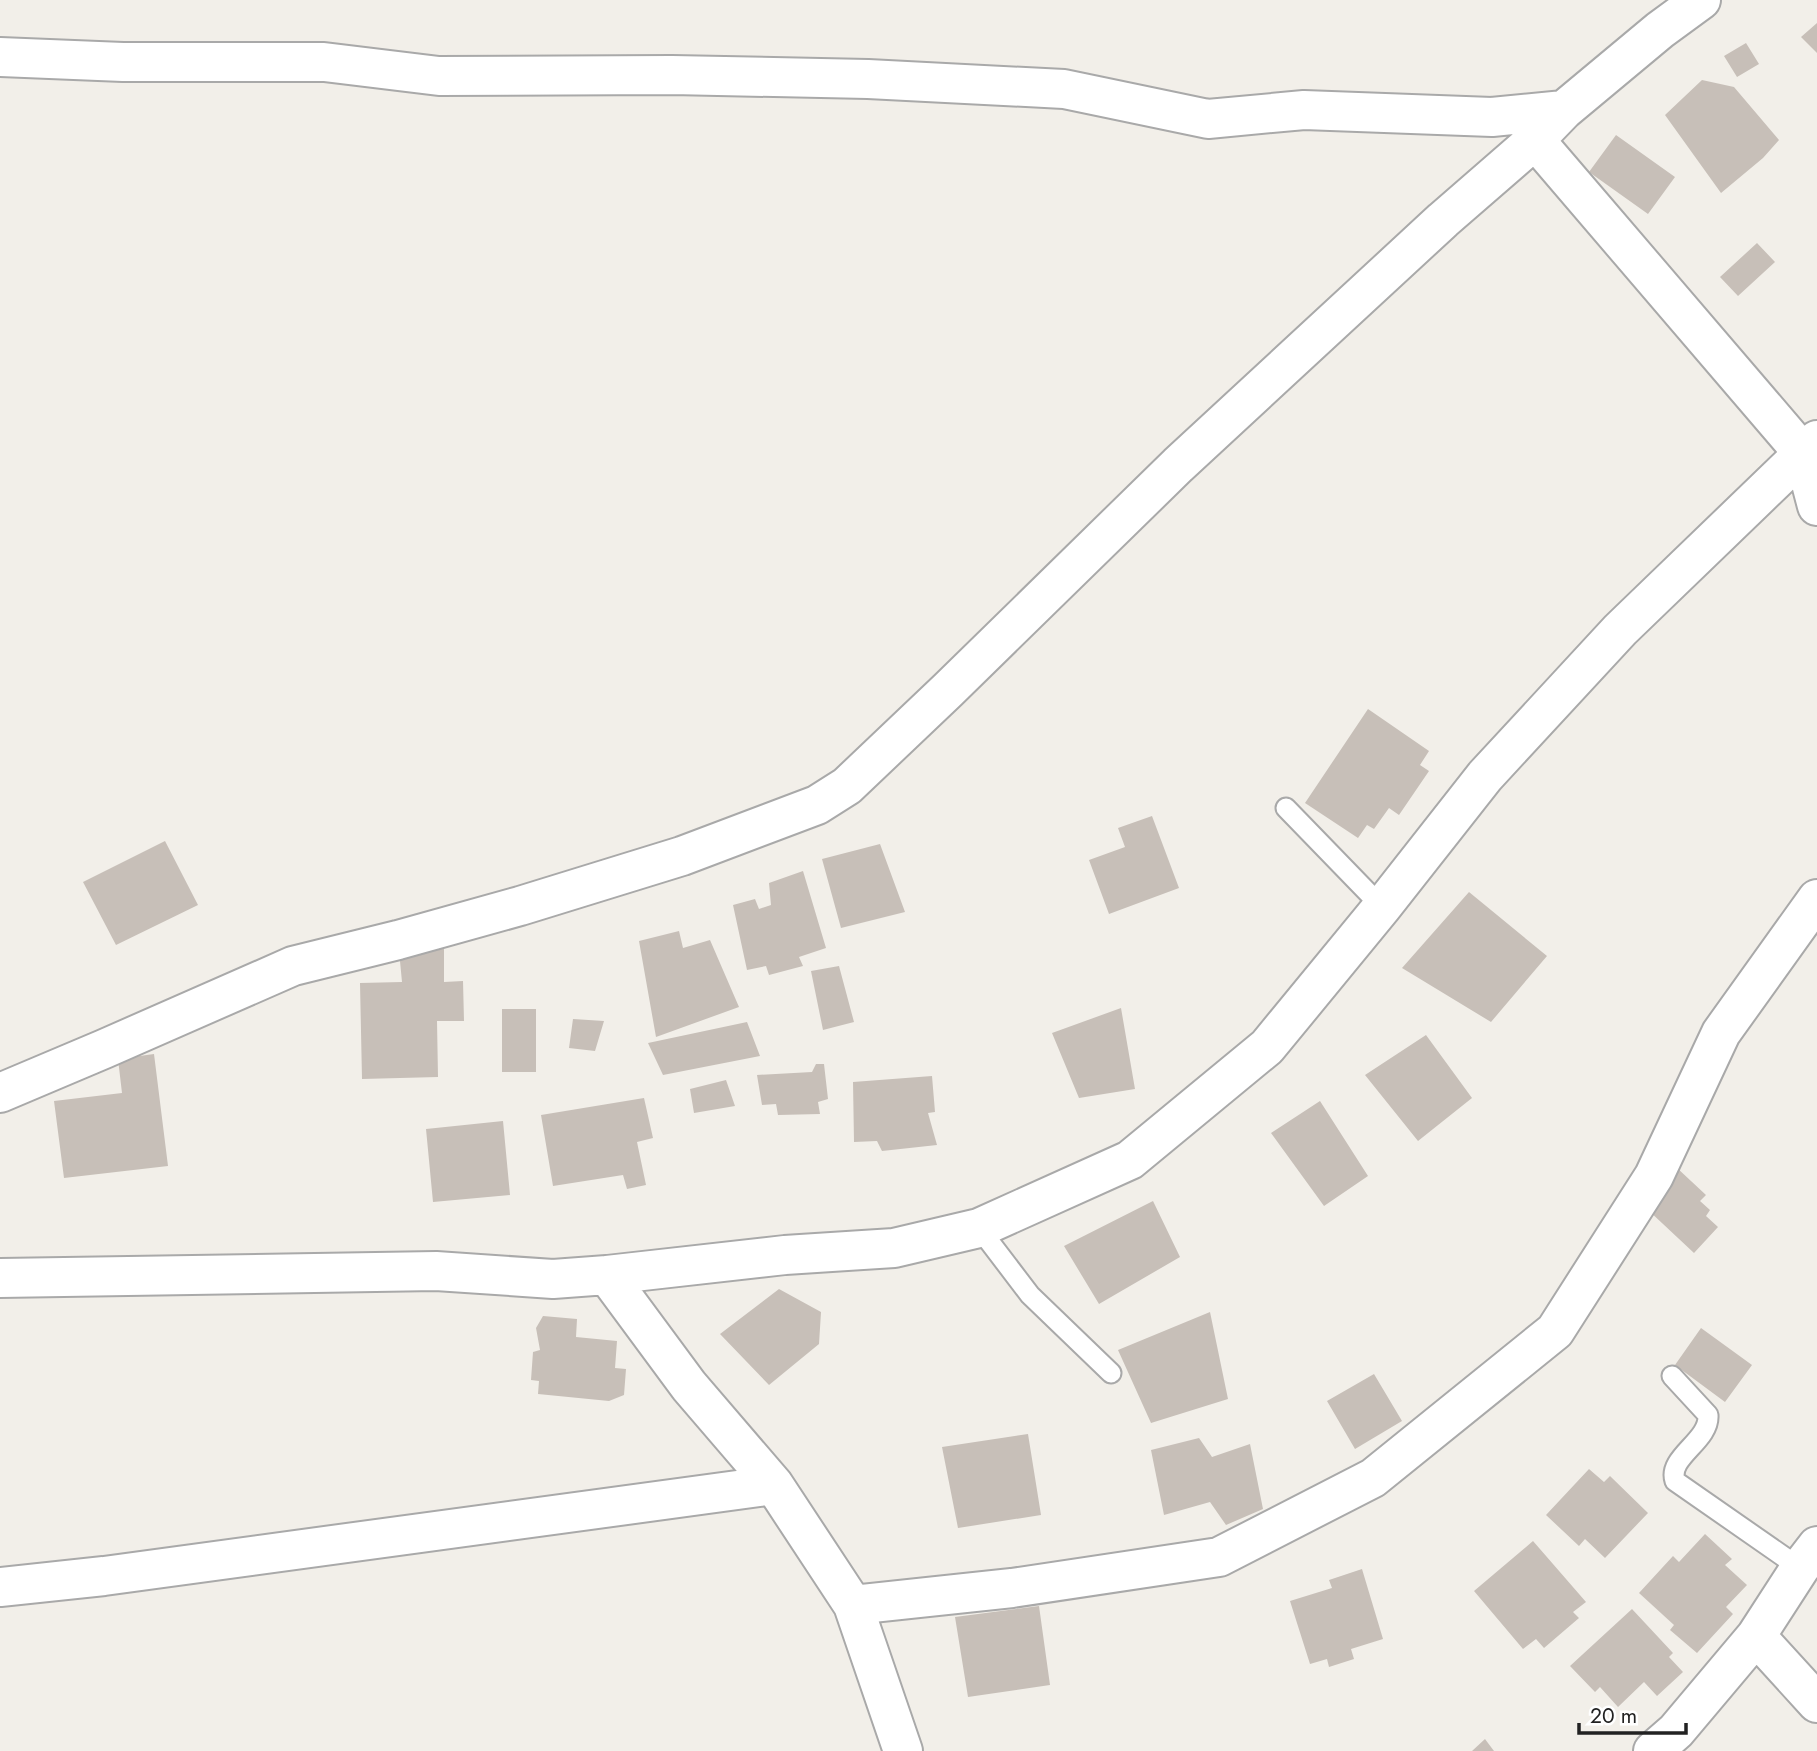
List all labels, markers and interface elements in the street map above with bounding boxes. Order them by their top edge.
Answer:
scale bar [1579,1692,1686,1736]
text: 20 m [1590,1701,1637,1731]

